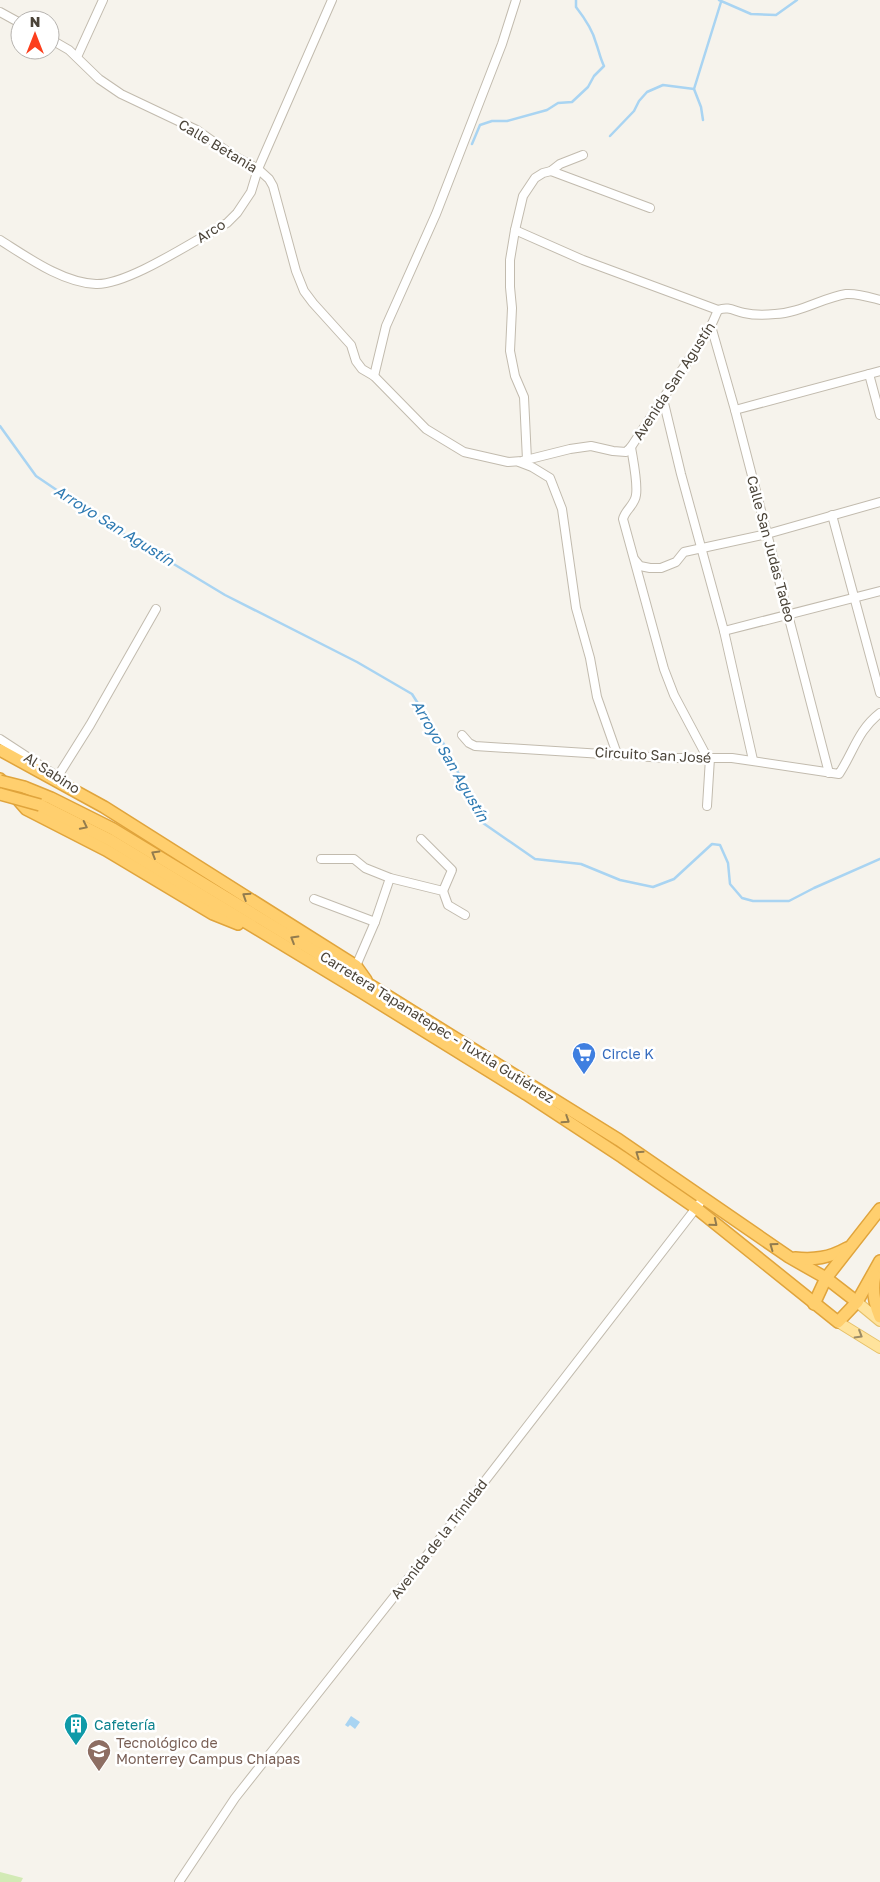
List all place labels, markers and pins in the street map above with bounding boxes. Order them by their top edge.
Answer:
supermarket icon: Circle K [571,1041,597,1075]
place label: Circle K [602,1045,654,1062]
building icon: Cafetería [63,1712,89,1746]
place label: Cafetería [94,1716,155,1733]
place label: Tecnológico de Monterrey Campus Chiapas [116,1734,300,1767]
school or university icon: Tecnológico de Monterrey Campus Chiapas [86,1738,112,1772]

